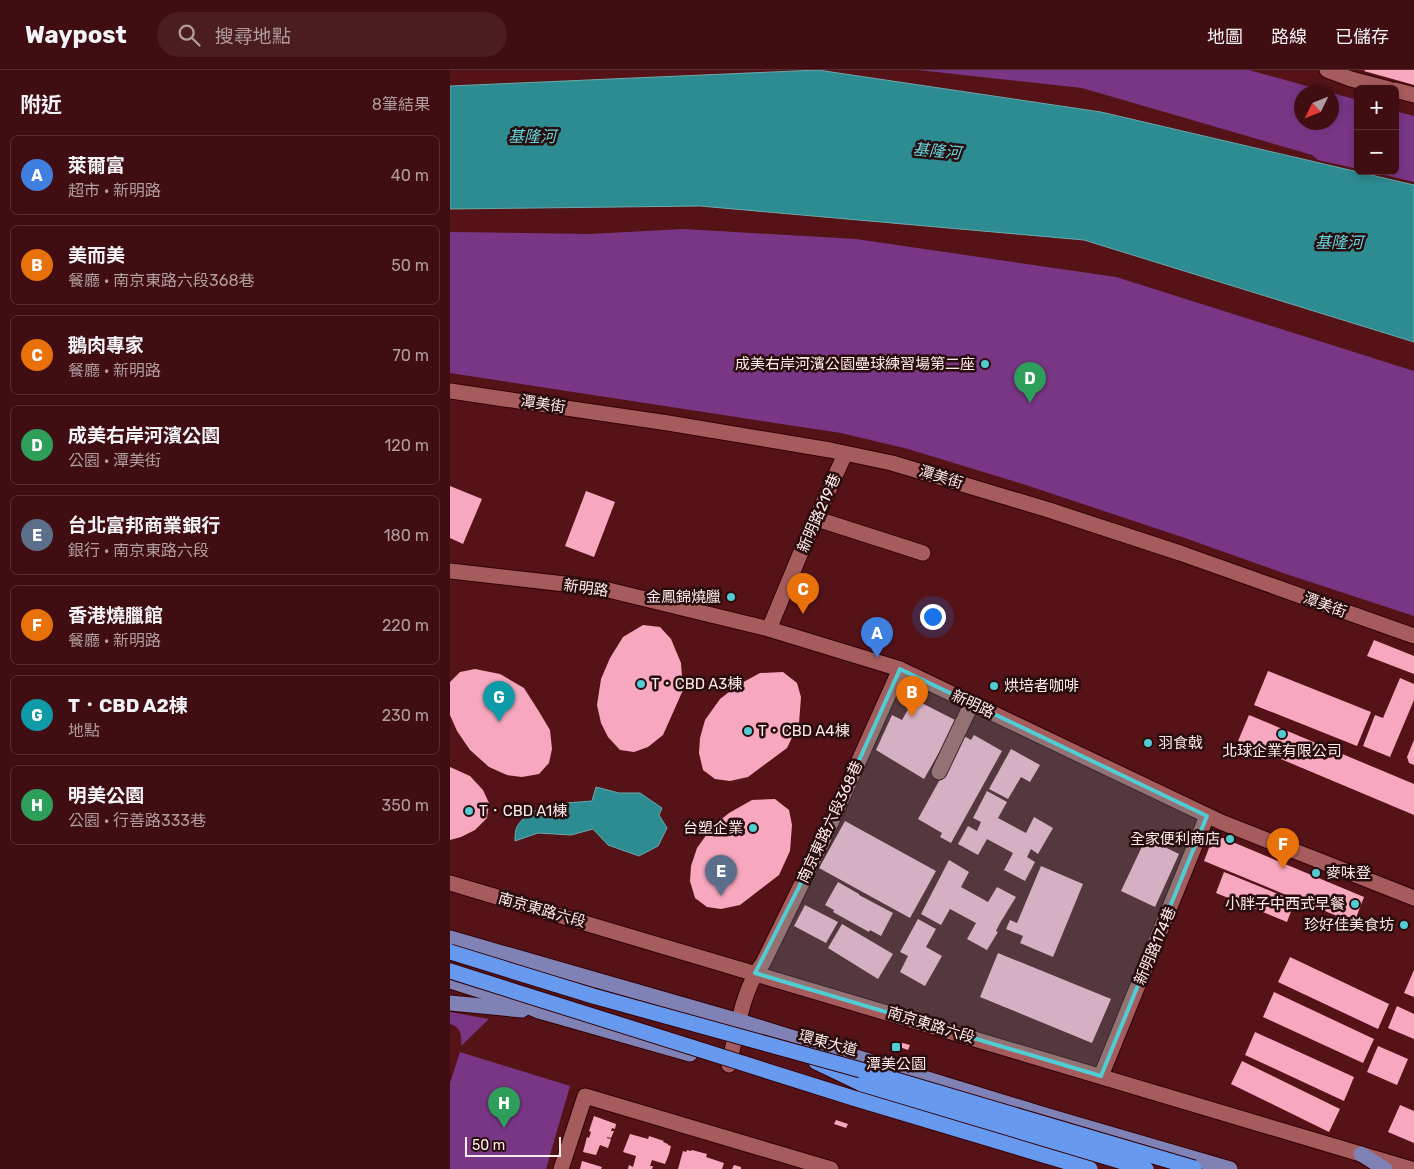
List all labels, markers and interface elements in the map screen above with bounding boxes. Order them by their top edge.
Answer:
search box [157,12,507,57]
text: Waypost [25,21,127,49]
icon: search [175,21,203,49]
text: 搜尋地點 [215,25,291,48]
text: 地圖 [1207,26,1243,48]
text: 路線 [1271,26,1307,48]
text: 已儲存 [1335,26,1389,48]
north arrow [1294,85,1339,130]
map controls [1354,85,1399,175]
button: + [1354,85,1399,130]
text: 附近 [20,92,62,117]
text: 8筆結果 [372,95,430,114]
water label: 基隆河 [508,127,559,146]
button: − [1354,130,1399,175]
water label: 基隆河 [912,139,965,163]
text: 萊爾富 [68,154,125,177]
text: A [31,166,43,185]
text: 40 m [391,166,429,185]
text: 超市 · 新明路 [68,181,161,200]
water label: 基隆河 [1315,233,1366,252]
text: 美而美 [68,244,125,267]
text: B [31,256,43,275]
text: 50 m [391,256,429,275]
text: 餐廳 · 南京東路六段368巷 [68,271,255,290]
text: 鵝肉專家 [68,334,144,357]
text: C [31,346,43,365]
text: 70 m [392,346,429,365]
place label: 成美右岸河濱公園壘球練習場第二座 [735,355,975,373]
marker: 成美右岸河濱公園壘球練習場第二座 [979,358,991,370]
text: 餐廳 · 新明路 [68,361,161,380]
pin: D [1014,362,1046,403]
street label: 潭美街 [519,392,567,416]
text: 成美右岸河濱公園 [68,424,220,447]
text: D [31,436,43,455]
text: 120 m [384,436,429,455]
text: 公園 · 潭美街 [68,451,161,470]
street label: 潭美街 [917,462,965,492]
street label: 新明路219巷 [794,471,844,555]
text: 台北富邦商業銀行 [68,514,220,537]
text: E [32,526,42,545]
text: 180 m [384,526,429,545]
text: 銀行 · 南京東路六段 [68,541,209,560]
pin: C [787,573,819,614]
street label: 新明路 [562,576,610,600]
place label: 金鳳錦燒臘 [646,588,721,606]
street label: 潭美街 [1301,589,1349,621]
marker: 金鳳錦燒臘 [725,591,737,603]
text: 香港燒臘館 [68,604,163,627]
your location [920,604,946,630]
text: F [32,616,42,635]
text: 220 m [382,616,429,635]
pin: A [861,617,893,658]
text: 餐廳 · 新明路 [68,631,161,650]
place label: T．CBD A3棟 [651,675,742,693]
pin: B [896,676,928,717]
place label: 烘培者咖啡 [1004,677,1079,695]
marker: T．CBD A3棟 [635,678,647,690]
marker: 烘培者咖啡 [988,680,1000,692]
pin: G [483,681,515,722]
street label: 新明路 [949,686,997,722]
text: T．CBD A2棟 [68,694,188,717]
text: G [31,706,43,725]
text: 230 m [382,706,429,725]
text: 地點 [68,721,100,740]
place label: T．CBD A4棟 [758,722,850,740]
marker: T．CBD A4棟 [742,725,754,737]
marker: 北球企業有限公司 [1276,728,1288,740]
place label: 羽食戟 [1158,734,1203,752]
marker: 羽食戟 [1142,737,1154,749]
place label: 北球企業有限公司 [1222,742,1342,760]
street label: 南京東路六段368巷 [794,758,866,886]
text: 明美公園 [68,784,144,807]
text: H [31,796,43,815]
text: 350 m [382,796,429,815]
place label: T．CBD A1棟 [479,802,567,820]
marker: T．CBD A1棟 [463,805,475,817]
text: 公園 · 行善路333巷 [68,811,206,830]
place label: 台塑企業 [683,819,743,837]
marker: 台塑企業 [747,822,759,834]
pin: F [1267,828,1299,869]
place label: 全家便利商店 [1130,830,1220,848]
marker: 全家便利商店 [1224,833,1236,845]
pin: E [705,855,737,896]
place label: 麥味登 [1326,864,1371,882]
marker: 麥味登 [1310,867,1322,879]
street label: 南京東路六段 [496,889,588,931]
place label: 小胖子中西式早餐 [1225,895,1345,913]
marker: 小胖子中西式早餐 [1349,898,1361,910]
street label: 新明路174巷 [1131,904,1179,988]
place label: 珍好佳美食坊 [1304,916,1394,934]
marker: 珍好佳美食坊 [1398,919,1410,931]
street label: 南京東路六段 [885,1003,977,1047]
street label: 環東大道 [797,1027,859,1059]
marker: 潭美公園 [890,1041,902,1053]
place label: 潭美公園 [866,1055,926,1073]
pin: H [488,1087,520,1128]
scale bar [465,1134,561,1157]
text: 50 m [472,1137,505,1154]

